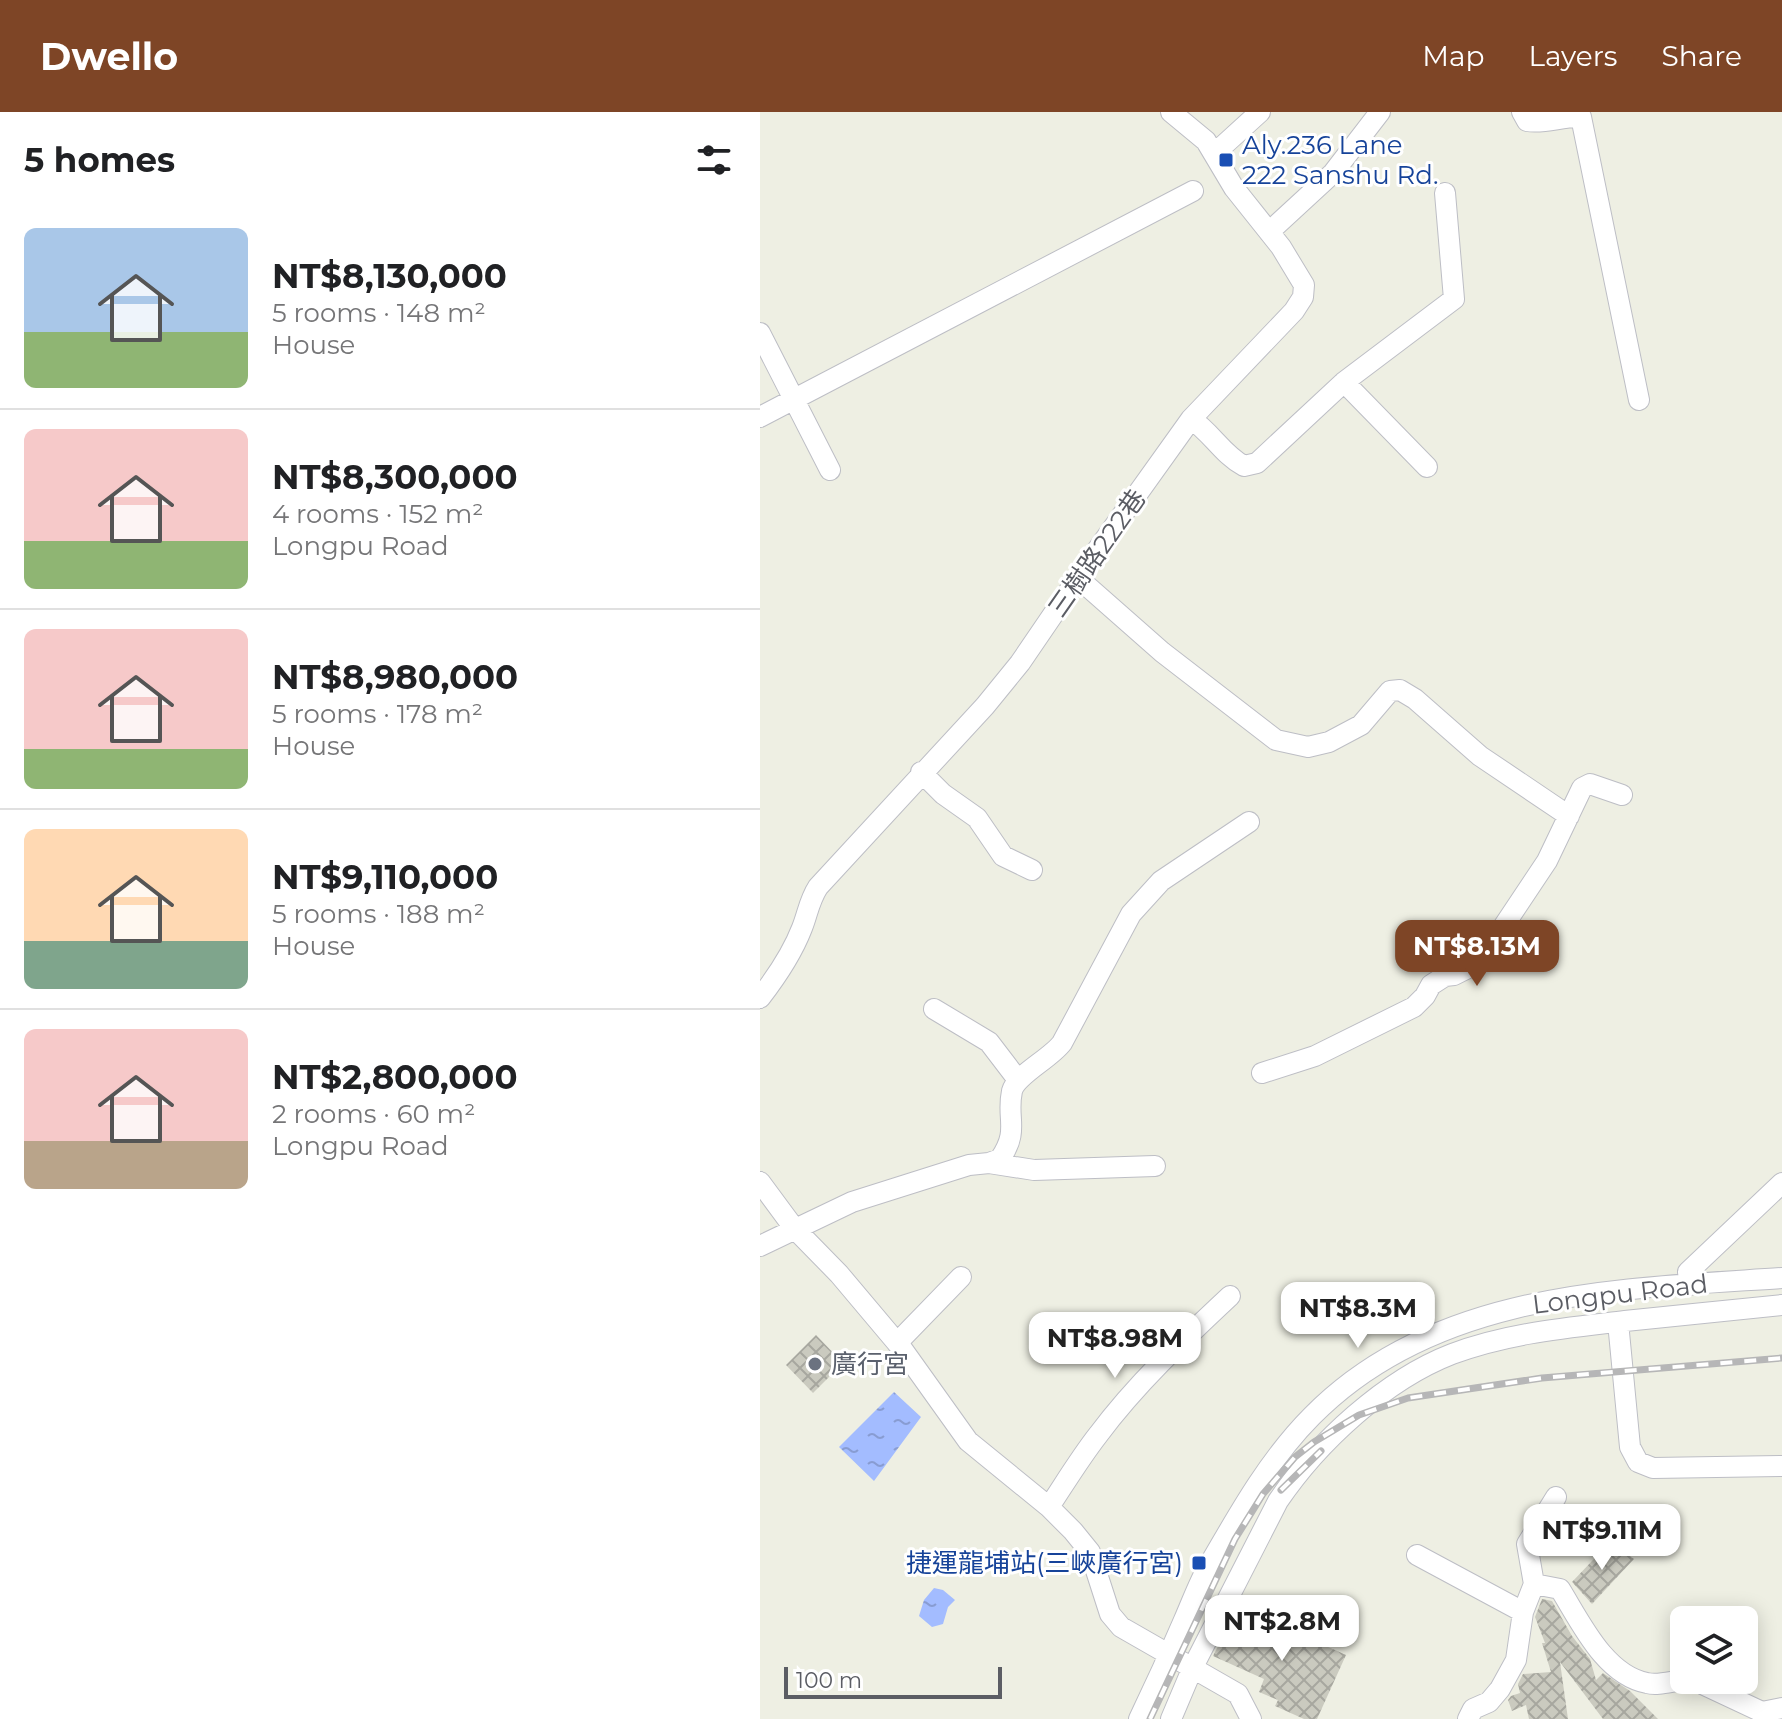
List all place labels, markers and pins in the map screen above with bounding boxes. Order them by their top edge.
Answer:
place label: Aly.236 Lane 222 Sanshu Rd. [1242,129,1439,191]
marker: Aly.236 Lane 222 Sanshu Rd. [1217,151,1235,169]
pin: NT$8.13M [1394,920,1560,988]
pin: NT$8.3M [1284,1282,1432,1350]
pin: NT$8.98M [1032,1312,1198,1380]
place label: 廣行宮 [831,1348,909,1380]
marker: 廣行宮 [806,1355,824,1373]
pin: NT$9.11M [1519,1504,1685,1572]
place label: 捷運龍埔站(三峽廣行宮) [906,1547,1183,1579]
marker: 捷運龍埔站(三峽廣行宮) [1190,1554,1208,1572]
pin: NT$2.8M [1208,1595,1356,1663]

